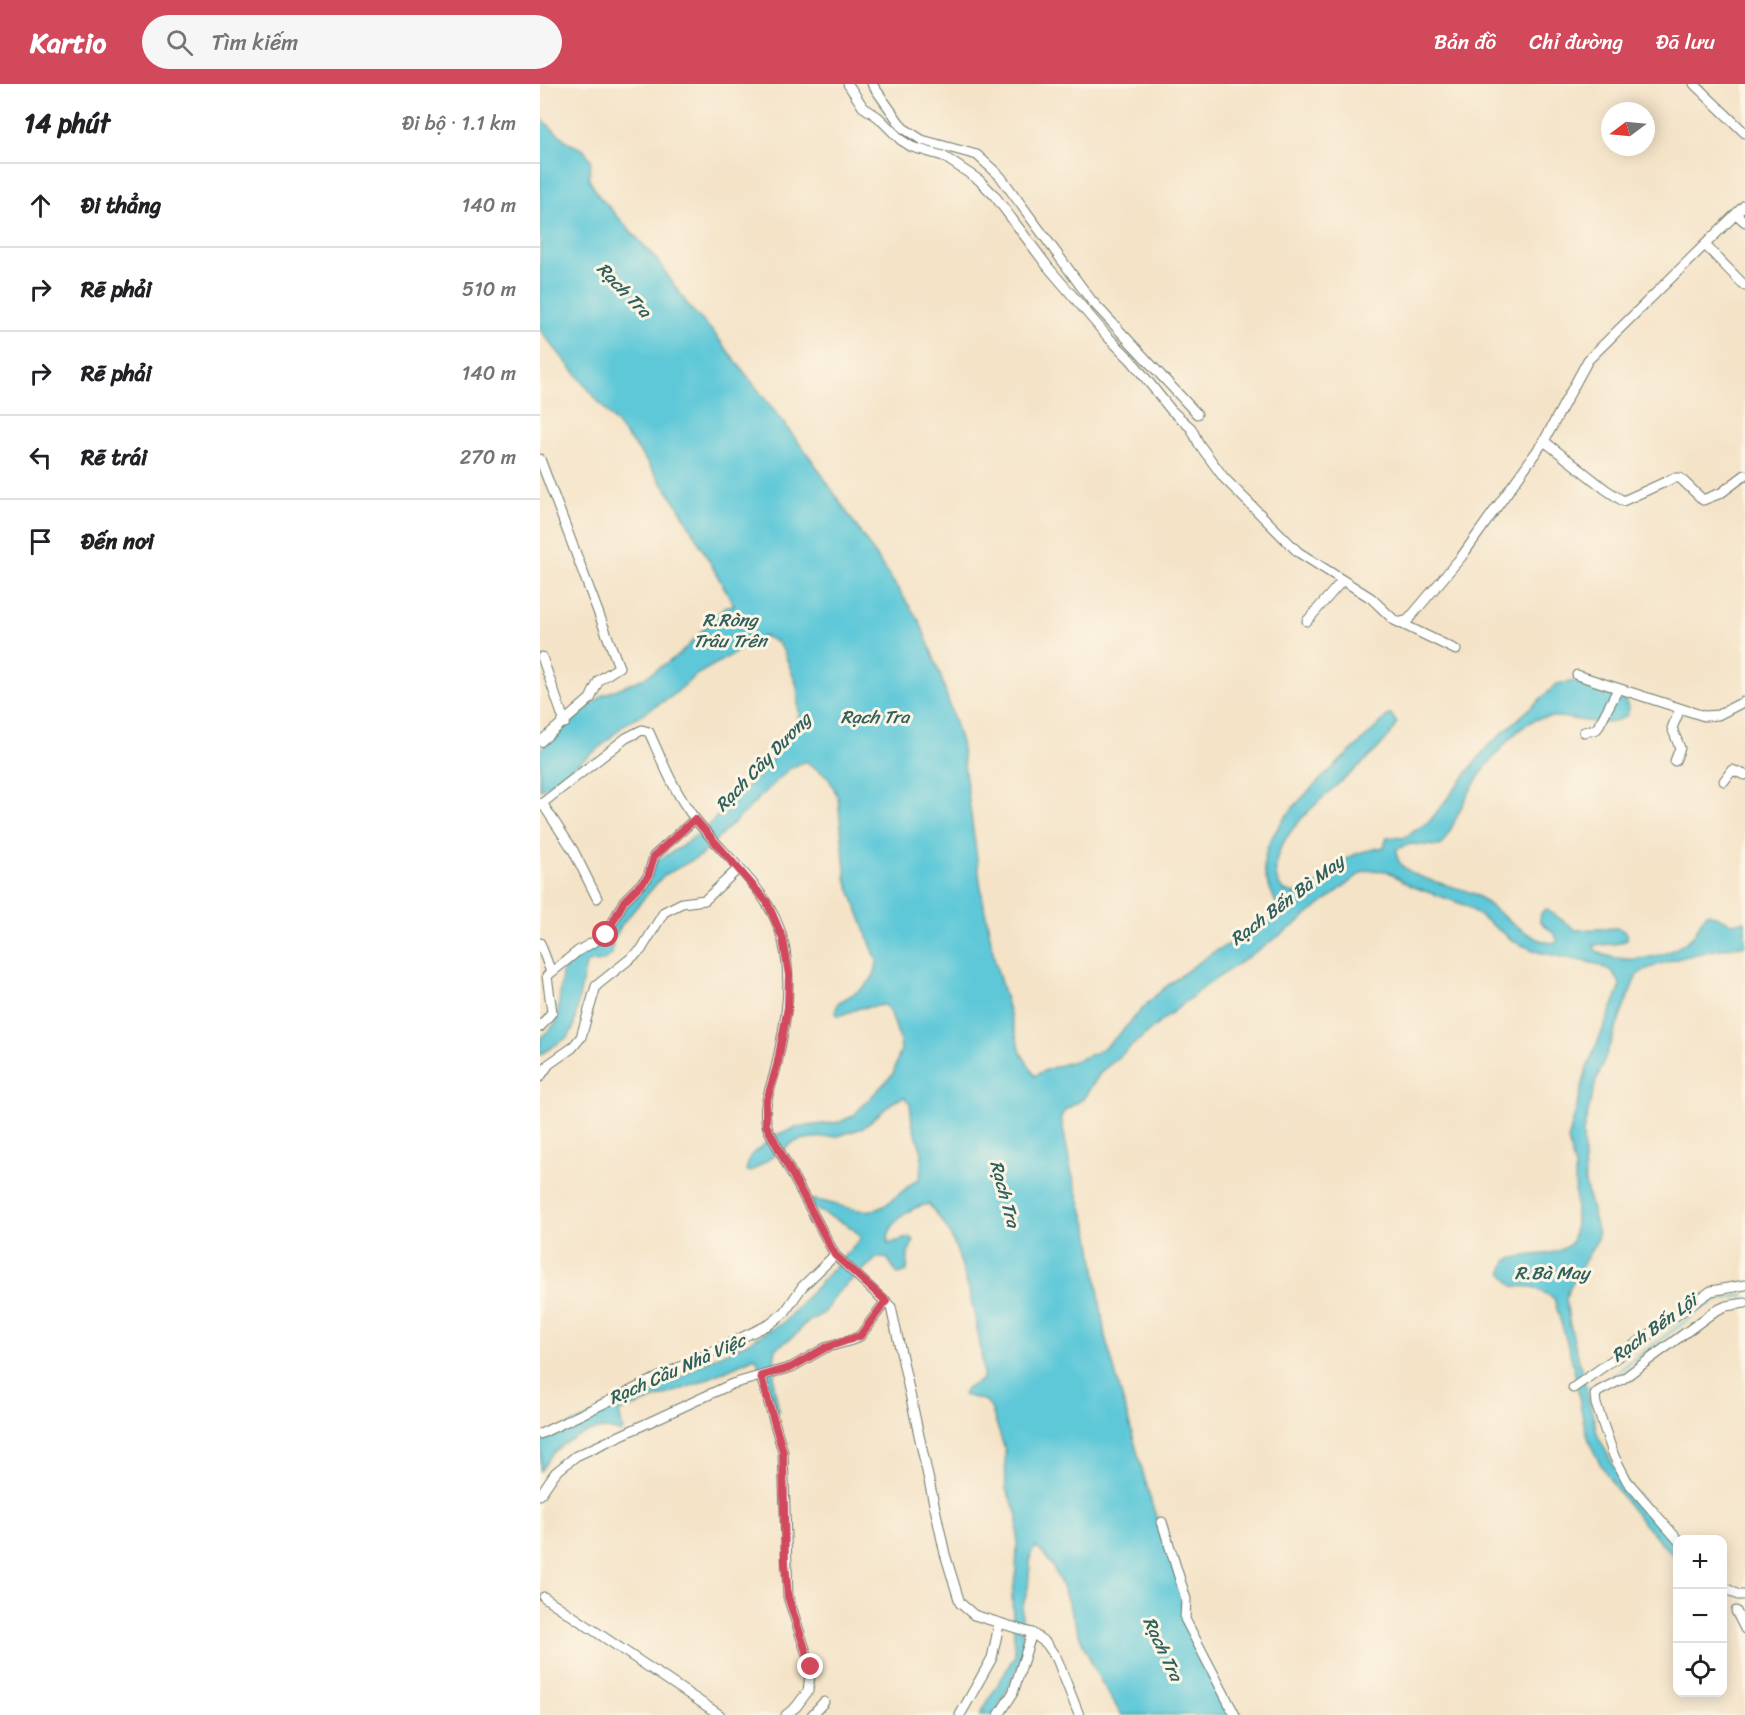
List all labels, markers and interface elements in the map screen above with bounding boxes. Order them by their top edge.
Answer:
search box [142,15,562,69]
text: Kartio [30,18,106,67]
text: Tìm kiếm [211,23,298,62]
text: Bản đồ [1434,23,1496,61]
text: Chỉ đường [1529,23,1623,61]
text: Đã lưu [1656,23,1715,61]
icon: search [163,26,196,59]
text: 14 phút [24,100,110,146]
north arrow [1601,102,1655,156]
text: Đi bộ · 1.1 km [402,106,516,141]
text: Đi thẳng [81,186,161,225]
text: 140 m [462,188,516,223]
icon: ahead [24,189,57,222]
water label: Rạch Tra [589,254,661,327]
text: Rẽ phải [81,270,152,309]
text: 510 m [462,272,516,307]
icon: right [24,273,57,306]
text: Rẽ phải [81,354,152,393]
text: 140 m [462,356,516,391]
icon: right [24,357,57,390]
text: Rẽ trái [81,438,147,477]
text: 270 m [460,440,516,475]
icon: left [24,441,57,474]
text: Đến nơi [81,522,154,561]
icon: arrive [24,525,57,558]
water label: R.Ròng Trâu Trên [693,604,769,657]
water label: Rạch Tra [841,701,911,733]
water label: Rạch Cây Dương [707,703,820,819]
water label: Rạch Bến Bà May [1223,844,1353,954]
route start [592,921,618,947]
water label: Rạch Tra [981,1157,1030,1233]
water label: R.Bà May [1515,1257,1592,1289]
water label: Rạch Bến Lội [1604,1283,1707,1370]
water label: Rạch Cầu Nhà Việc [603,1324,753,1414]
map controls [1673,1535,1727,1697]
button: + [1673,1535,1727,1589]
button: − [1673,1589,1727,1643]
water label: Rạch Tra [1134,1611,1193,1689]
button: locate [1673,1643,1727,1697]
route end [797,1653,823,1679]

